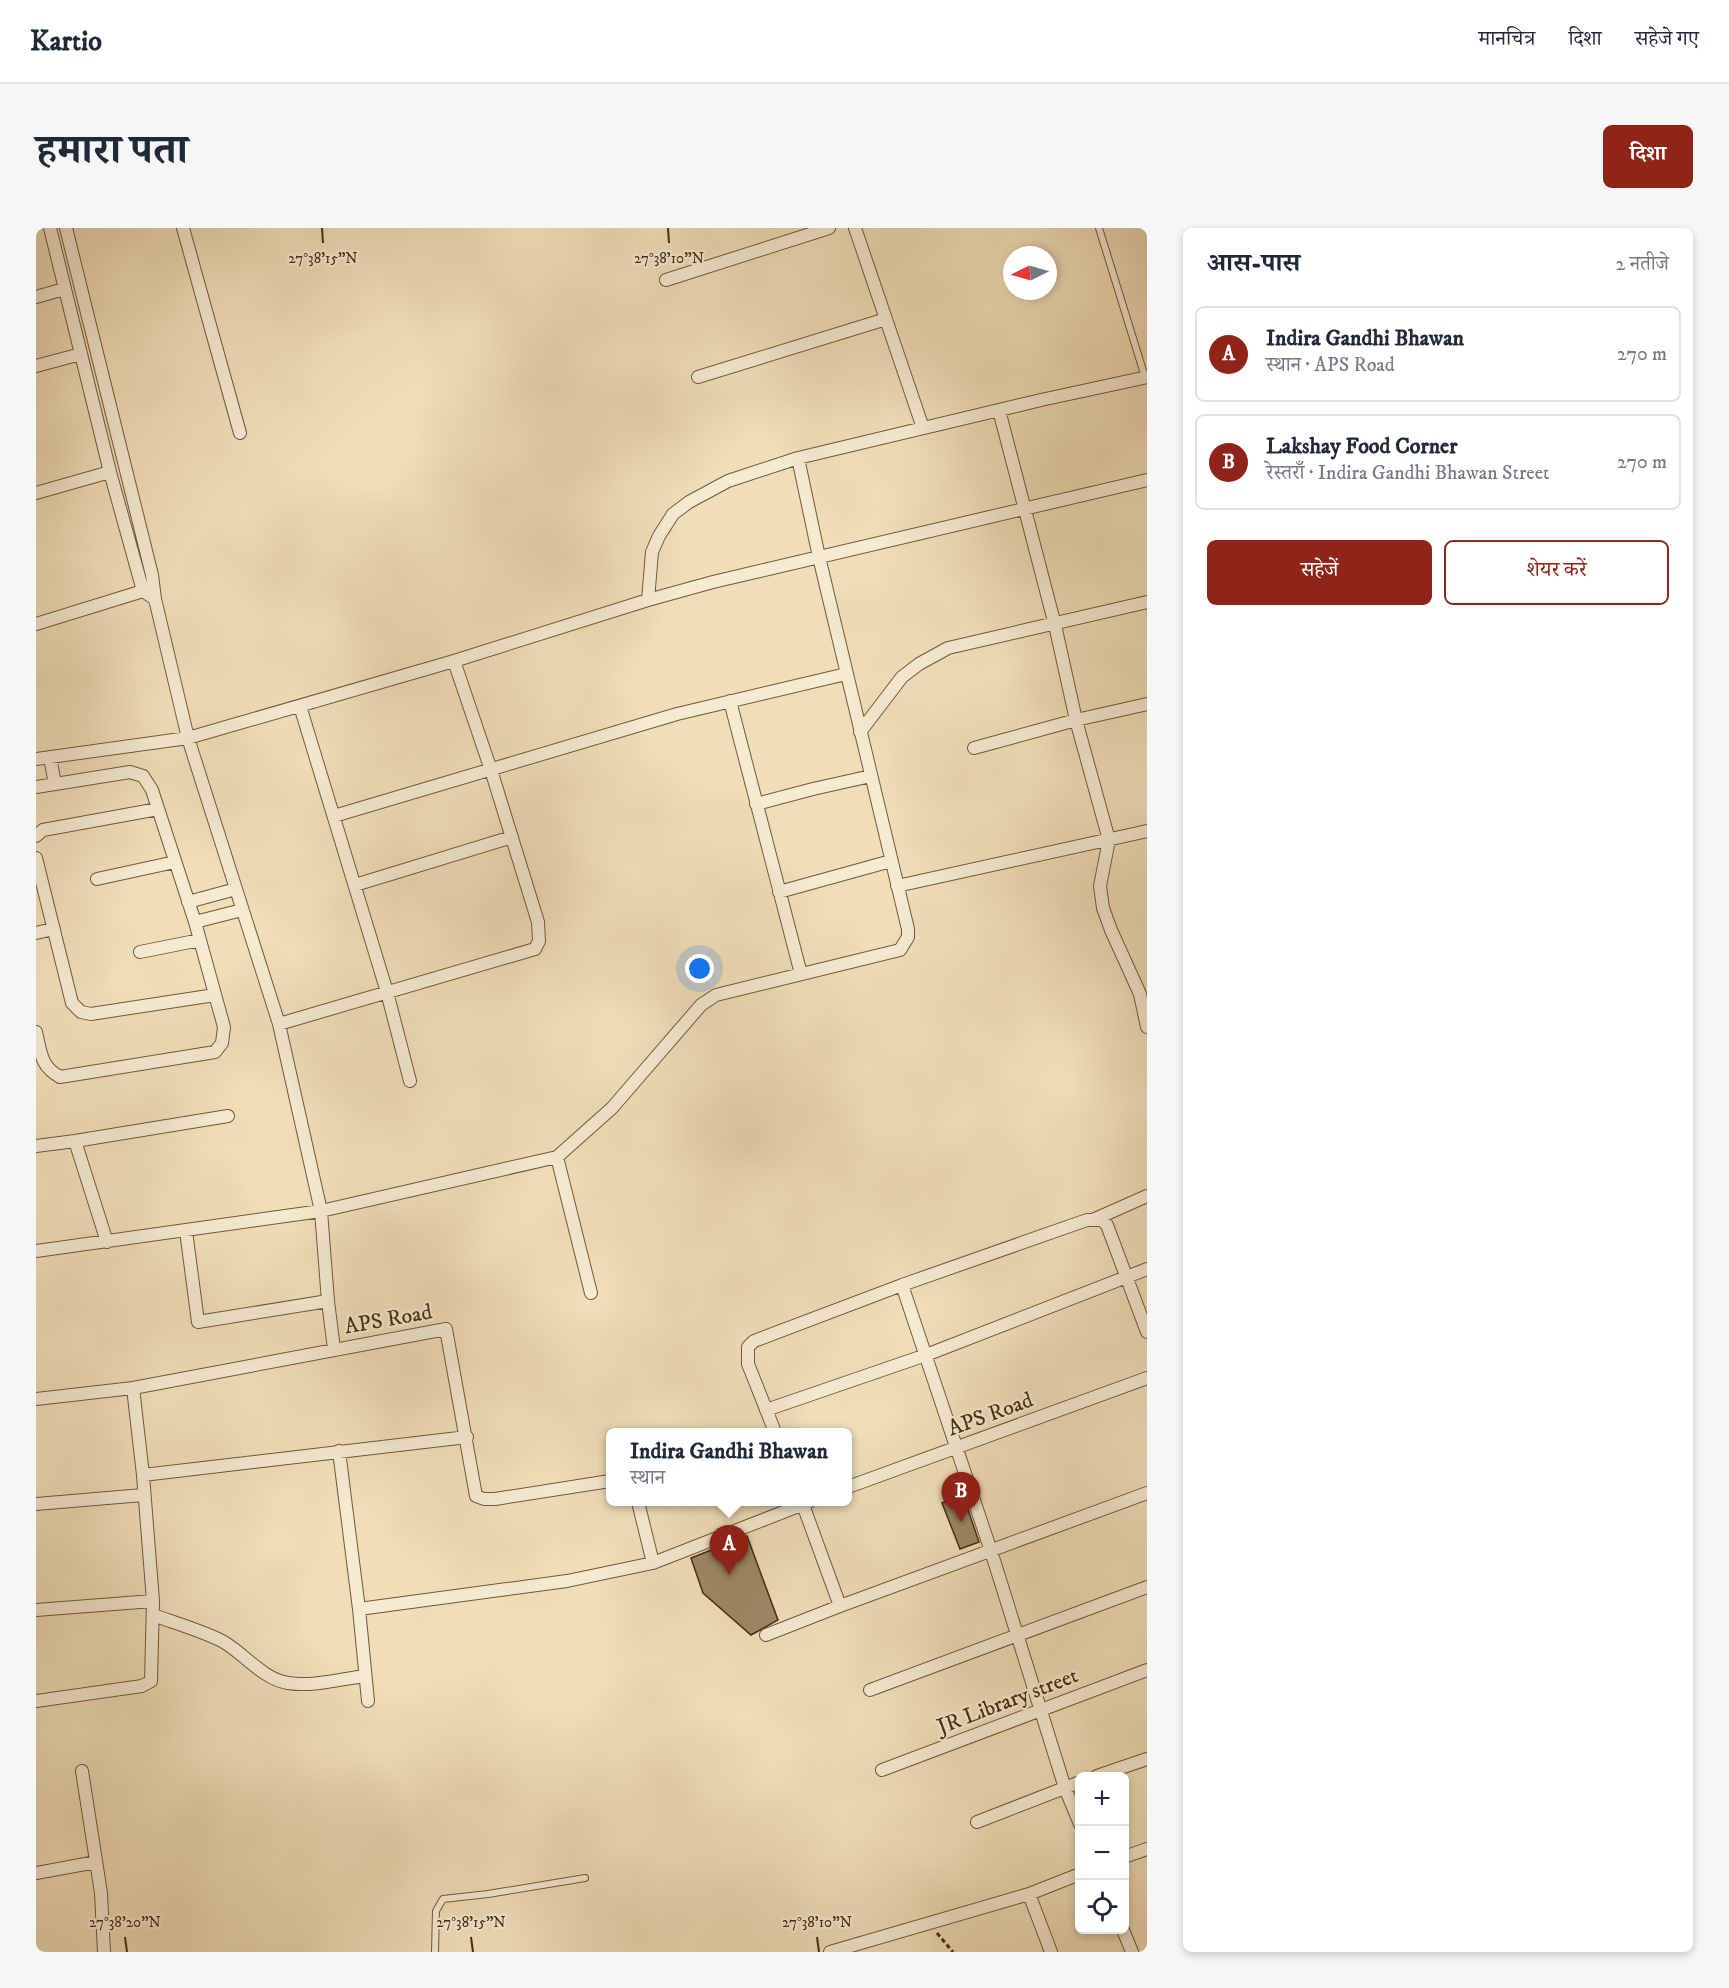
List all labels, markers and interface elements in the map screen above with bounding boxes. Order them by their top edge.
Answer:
text: Kartio [30,24,102,59]
text: मानचित्र [1478,26,1535,52]
text: दिशा [1568,26,1602,52]
text: सहेजे गए [1635,26,1699,52]
text: हमारा पता [36,125,188,177]
button: दिशा [1603,125,1693,188]
north arrow [1003,246,1057,300]
text: आस-पास [1207,247,1300,280]
text: 27°38'15"N [288,249,358,268]
text: 27°38'10"N [634,249,704,268]
text: 2 नतीजे [1616,252,1669,277]
text: Indira Gandhi Bhawan [1266,325,1464,352]
text: A [1222,342,1235,367]
text: 270 m [1617,342,1667,367]
text: स्थान · APS Road [1266,353,1395,378]
text: Lakshay Food Corner [1266,433,1457,460]
text: B [1222,450,1235,475]
text: 270 m [1617,450,1667,475]
text: रेस्तराँ · Indira Gandhi Bhawan Street [1266,461,1549,486]
button: सहेजें [1207,540,1432,605]
button: शेयर करें [1444,540,1669,605]
your location [685,954,714,983]
street label: APS Road [342,1298,434,1340]
street label: APS Road [944,1387,1037,1442]
popup [606,1428,852,1506]
text: Indira Gandhi Bhawan [630,1438,828,1465]
text: स्थान [630,1466,665,1491]
pin: B [942,1472,980,1522]
pin: A [710,1526,748,1575]
street label: JR Library street [931,1662,1082,1741]
map controls [1075,1772,1129,1934]
button: + [1075,1772,1129,1826]
button: − [1075,1826,1129,1880]
button: locate [1075,1880,1129,1934]
text: 27°38'20"N [89,1913,161,1932]
text: 27°38'15"N [436,1913,506,1932]
text: 27°38'10"N [782,1913,852,1932]

